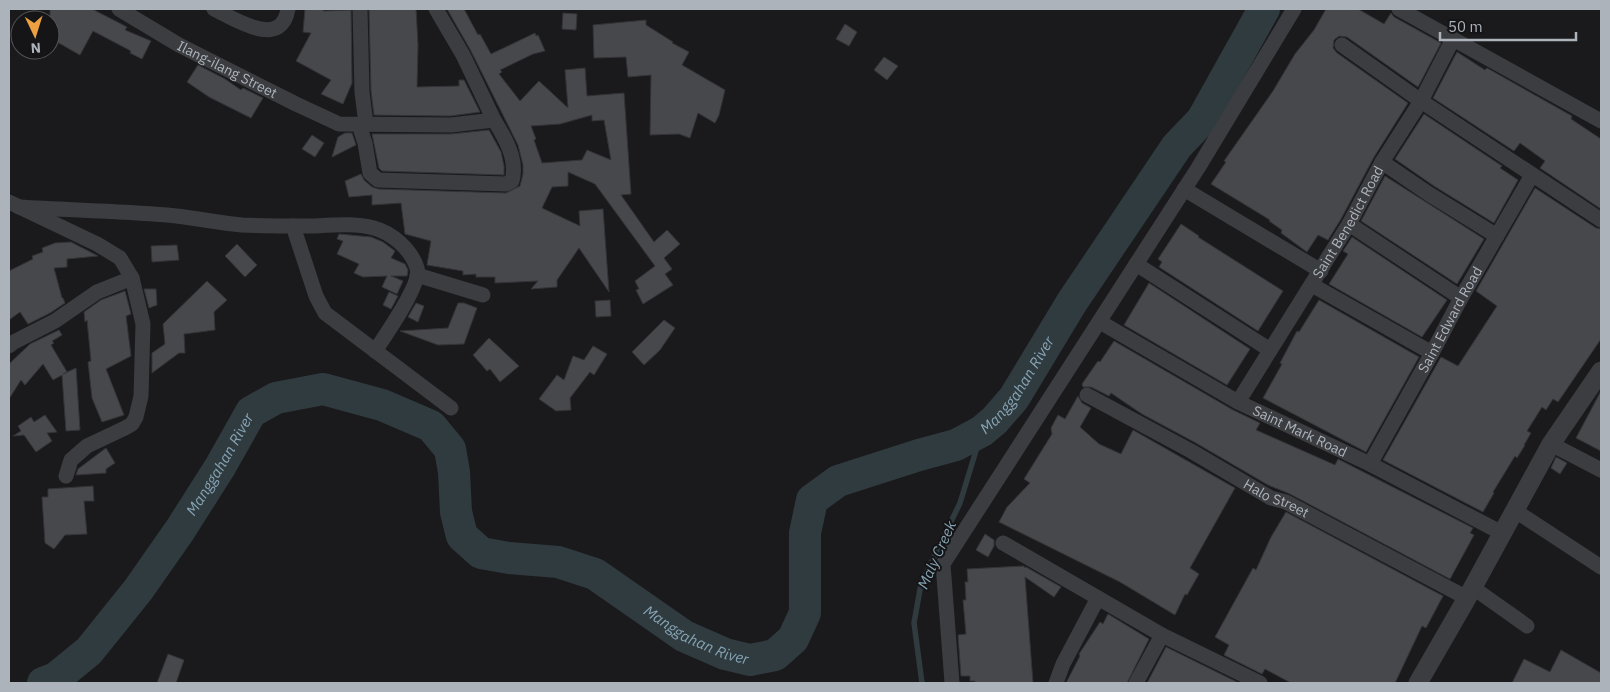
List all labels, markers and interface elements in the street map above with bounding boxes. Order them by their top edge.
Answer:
north arrow [10,10,60,60]
scale bar [1440,10,1576,42]
text: 50 m [1448,17,1483,36]
street label: Ilang-ilang Street [174,37,280,102]
text: N [30,39,42,57]
street label: Saint Benedict Road [1308,163,1387,282]
street label: Saint Edward Road [1414,263,1486,376]
water label: Manggahan River [976,332,1058,438]
street label: Saint Mark Road [1250,401,1350,461]
water label: Manggahan River [182,409,258,519]
street label: Halo Street [1240,475,1312,522]
water label: Maly Creek [913,518,960,592]
water label: Manggahan River [640,601,751,668]

